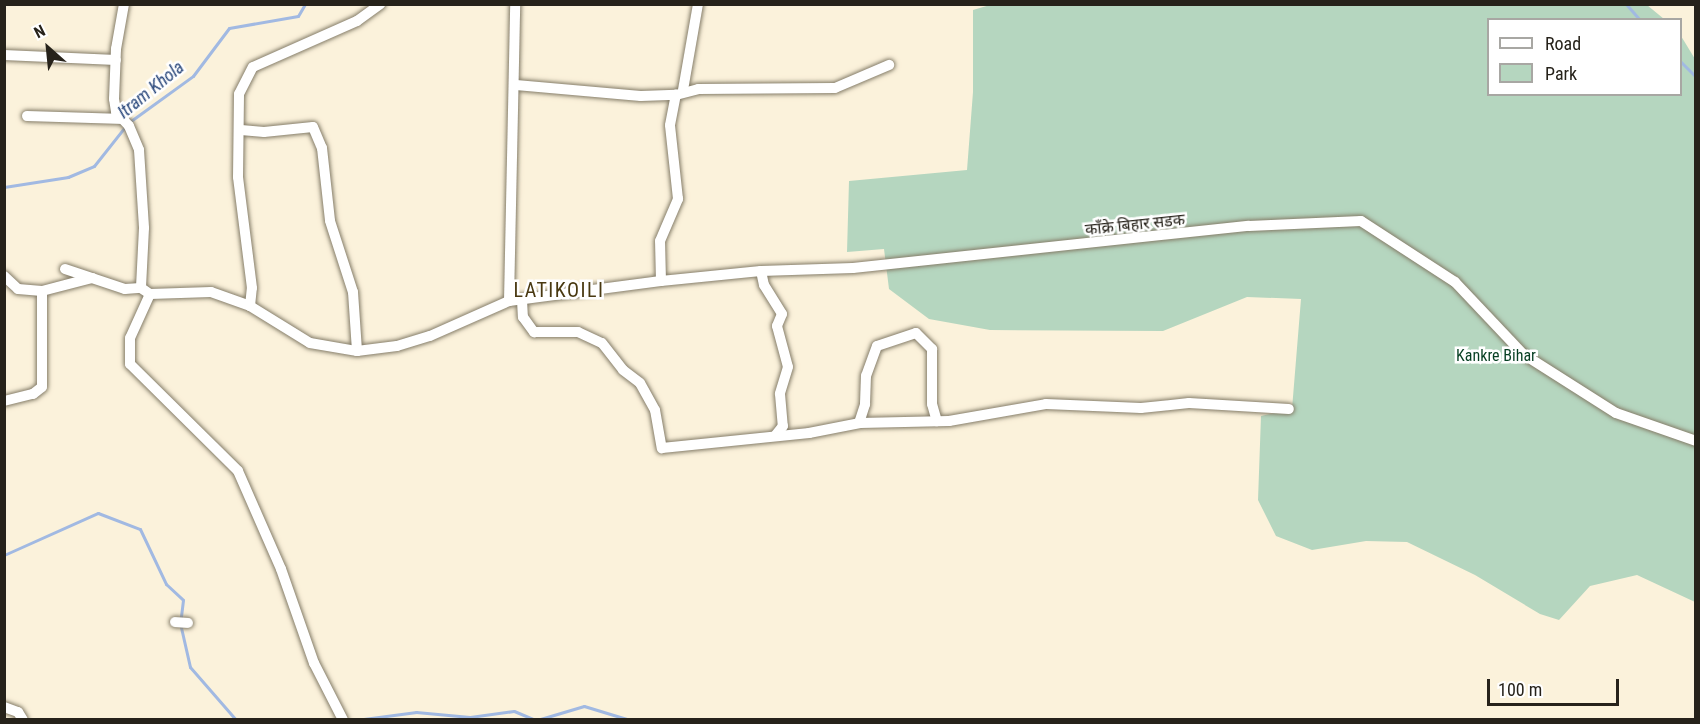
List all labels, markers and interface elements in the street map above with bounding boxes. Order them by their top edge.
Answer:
north arrow [18,18,78,78]
legend [1487,18,1682,96]
text: N [31,21,48,42]
text: Road [1545,33,1581,54]
water label: Itram Khola [113,57,189,123]
text: Park [1545,63,1577,84]
street label: काँक्रे बिहार सडक [1084,210,1186,240]
district label: LATIKOILI [513,278,605,302]
park label: Kankre Bihar [1456,346,1536,366]
scale bar [1490,667,1622,705]
text: 100 m [1498,679,1542,700]

